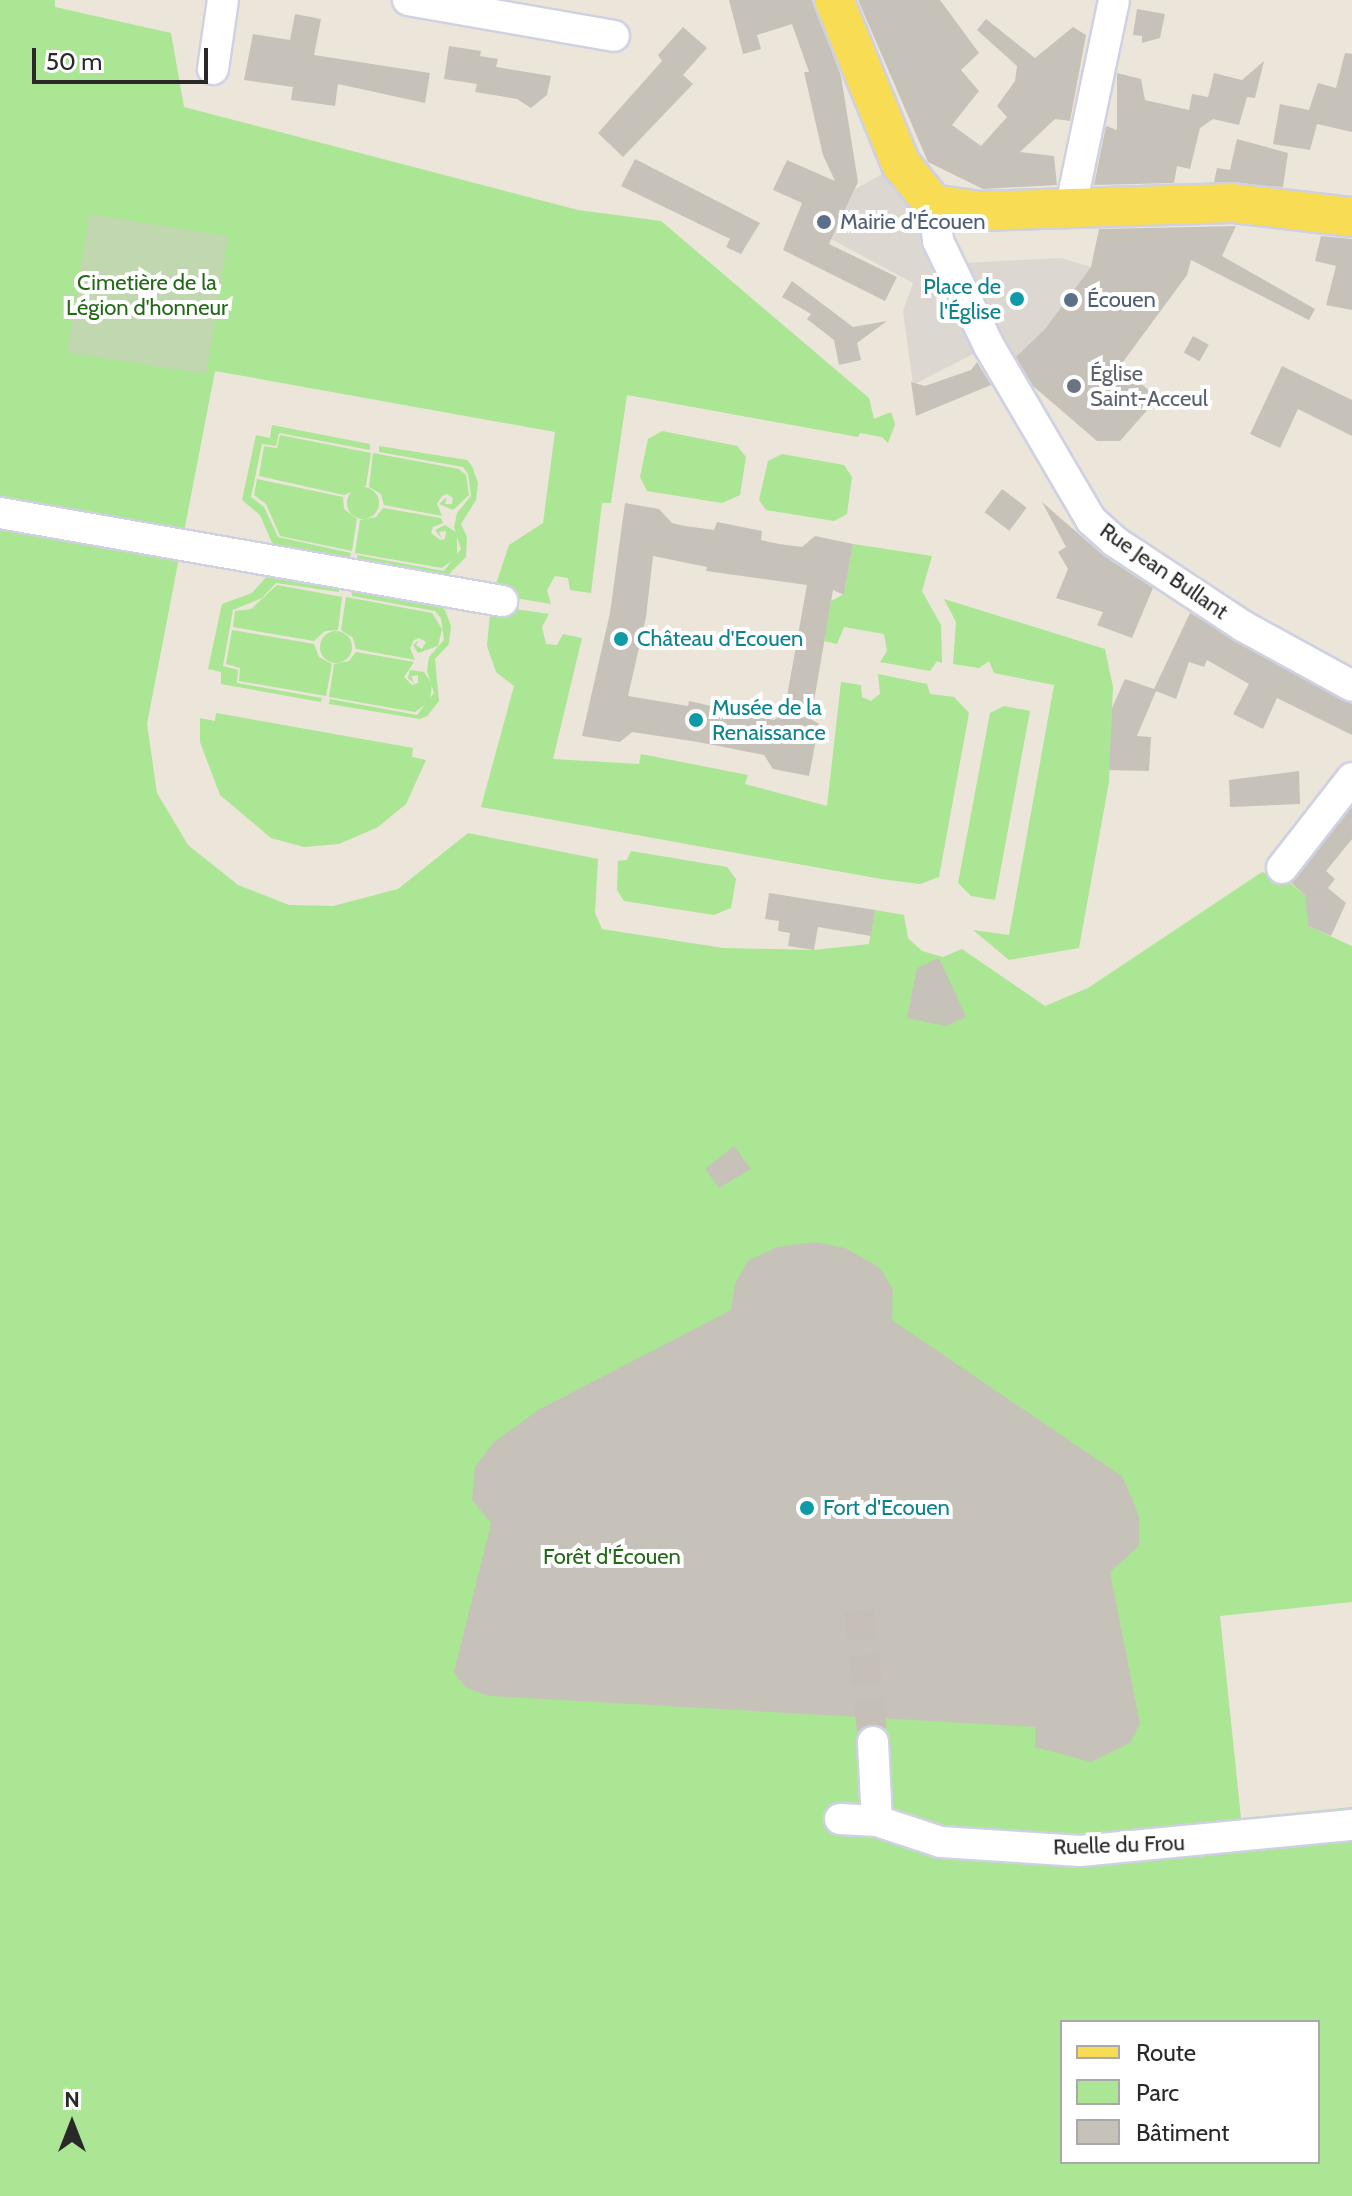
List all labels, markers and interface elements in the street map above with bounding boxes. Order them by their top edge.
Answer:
scale bar [36,32,212,82]
text: 50 m [46,47,102,76]
place label: Mairie d'Écouen [840,209,986,235]
marker: Mairie d'Écouen [815,213,833,231]
park label: Cimetière de la Légion d'honneur [66,269,228,320]
place label: Place de l'Église [923,273,1001,324]
place label: Écouen [1087,287,1156,313]
marker: Place de l'Église [1008,290,1026,308]
marker: Écouen [1062,291,1080,309]
place label: Église Saint-Acceul [1090,360,1208,412]
marker: Église Saint-Acceul [1065,377,1083,395]
street label: Rue Jean Bullant [1095,517,1233,625]
place label: Château d'Ecouen [637,626,803,652]
marker: Château d'Ecouen [612,630,630,648]
place label: Musée de la Renaissance [712,694,826,746]
marker: Musée de la Renaissance [687,711,705,729]
place label: Fort d'Ecouen [823,1495,950,1521]
marker: Fort d'Ecouen [798,1499,816,1517]
park label: Forêt d'Écouen [543,1544,681,1570]
street label: Ruelle du Frou [1053,1830,1185,1860]
legend [1060,2020,1320,2164]
text: Route [1136,2038,1196,2067]
text: Parc [1136,2078,1179,2107]
north arrow [32,2084,112,2164]
text: N [64,2086,80,2113]
text: Bâtiment [1136,2118,1229,2147]

